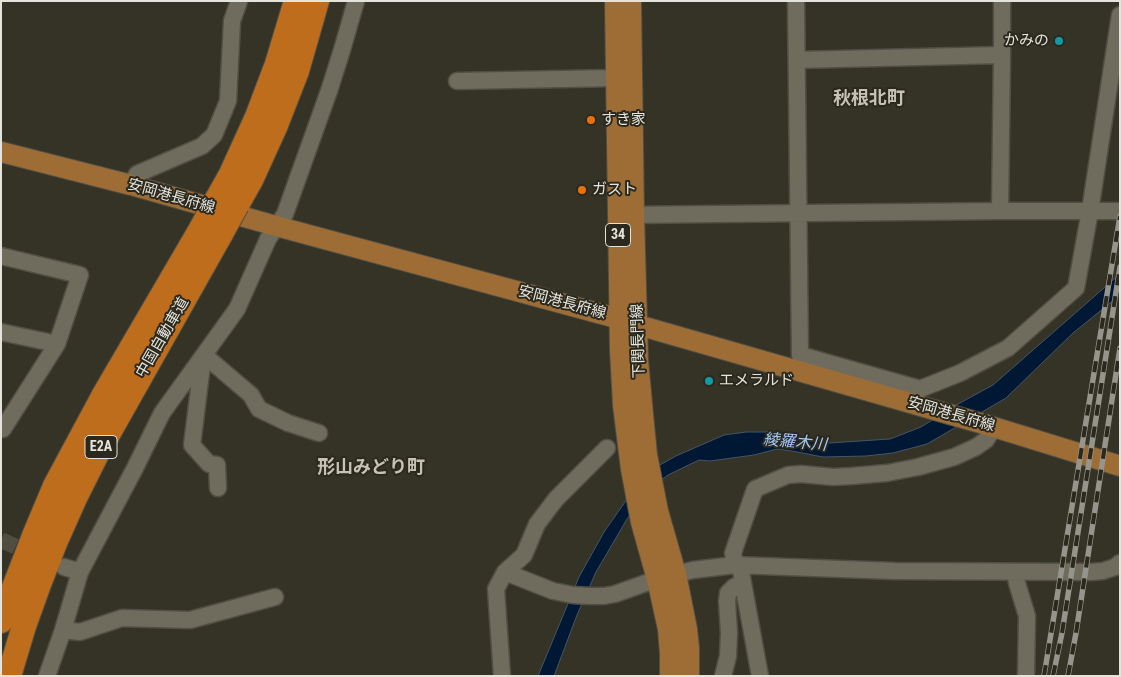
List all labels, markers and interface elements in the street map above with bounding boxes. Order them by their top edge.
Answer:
place label: かみの [1004,32,1049,50]
marker: かみの [1053,35,1065,47]
district label: 秋根北町 [833,88,905,110]
place label: すき家 [601,111,646,129]
marker: すき家 [585,114,597,126]
street label: 安岡港長府線 [125,176,217,218]
place label: ガスト [592,181,637,199]
marker: ガスト [576,184,588,196]
road number: 34 [606,224,630,246]
street label: 安岡港長府線 [516,283,608,323]
street label: 中国自動車道 [133,295,193,381]
street label: 下関長門線 [629,303,649,379]
place label: エメラルド [719,372,794,390]
marker: エメラルド [703,375,715,387]
street label: 安岡港長府線 [905,394,997,436]
water label: 綾羅木川 [762,431,828,455]
road number: E2A [85,436,117,458]
district label: 形山みどり町 [317,457,425,479]

